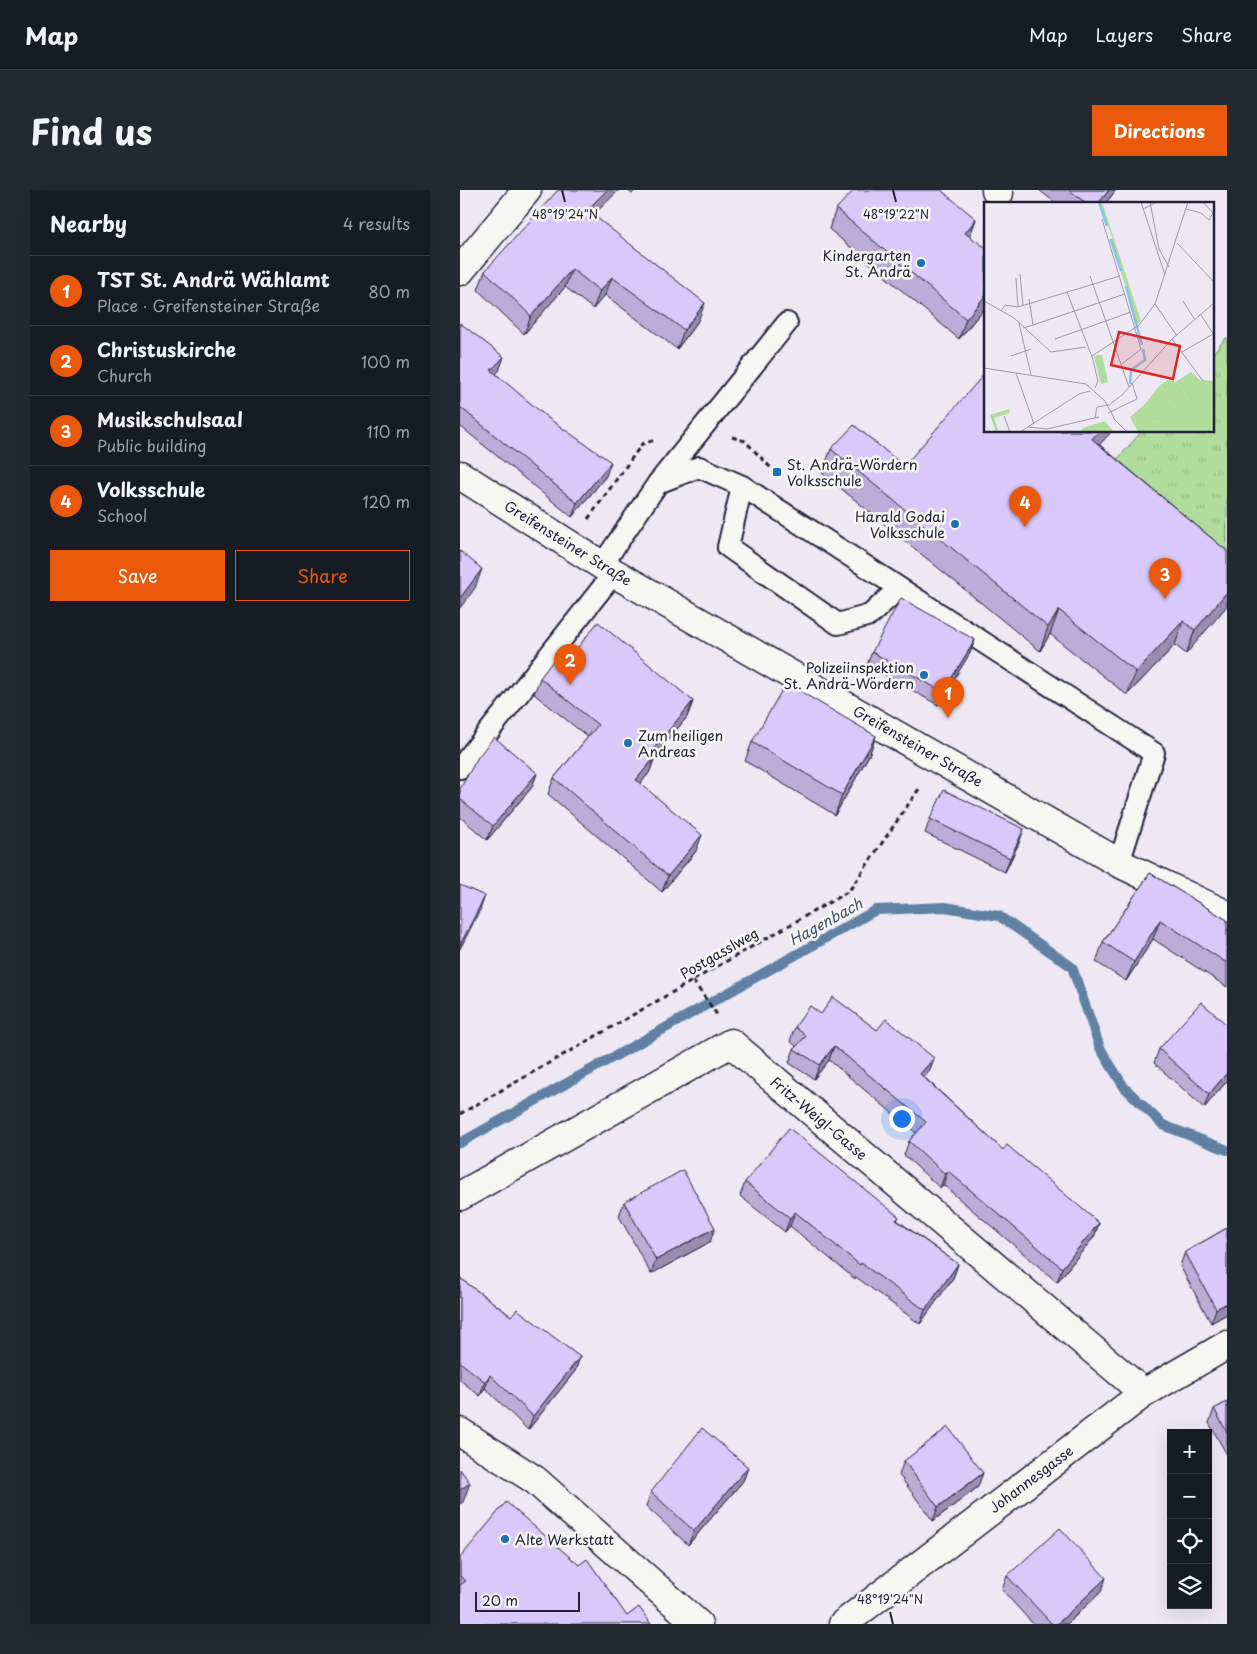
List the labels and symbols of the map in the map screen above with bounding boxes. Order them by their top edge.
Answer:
inset map [984,202,1214,432]
text: 48°19'24"N [532,205,598,223]
text: 48°19'22"N [863,205,929,223]
place label: Kindergarten St. Andrä [823,245,911,282]
marker: Kindergarten St. Andrä [915,257,927,269]
place label: St. Andrä-Wördern Volksschule [787,454,918,491]
marker: St. Andrä-Wördern Volksschule [771,466,783,478]
pin: 4 [1009,486,1041,527]
street label: Greifensteiner Straße [500,495,636,591]
place label: Harald Godai Volksschule [855,506,945,543]
marker: Harald Godai Volksschule [949,518,961,530]
pin: 3 [1149,558,1181,599]
pin: 2 [554,644,586,685]
place label: Polizeiinspektion St. Andrä-Wördern [783,657,914,694]
marker: Polizeiinspektion St. Andrä-Wördern [918,669,930,681]
pin: 1 [932,677,964,718]
street label: Greifensteiner Straße [849,700,987,792]
place label: Zum heiligen Andreas [638,725,723,762]
marker: Zum heiligen Andreas [622,737,634,749]
water label: Hagenbach [784,891,866,951]
street label: Postgasslweg [676,922,762,984]
street label: Fritz-Weigl-Gasse [766,1071,872,1165]
your location [889,1106,915,1132]
street label: Johannesgasse [985,1440,1077,1518]
place label: Alte Werkstatt [515,1529,615,1550]
marker: Alte Werkstatt [499,1533,511,1545]
scale bar [475,1589,580,1612]
text: 48°19'24"N [857,1590,923,1608]

